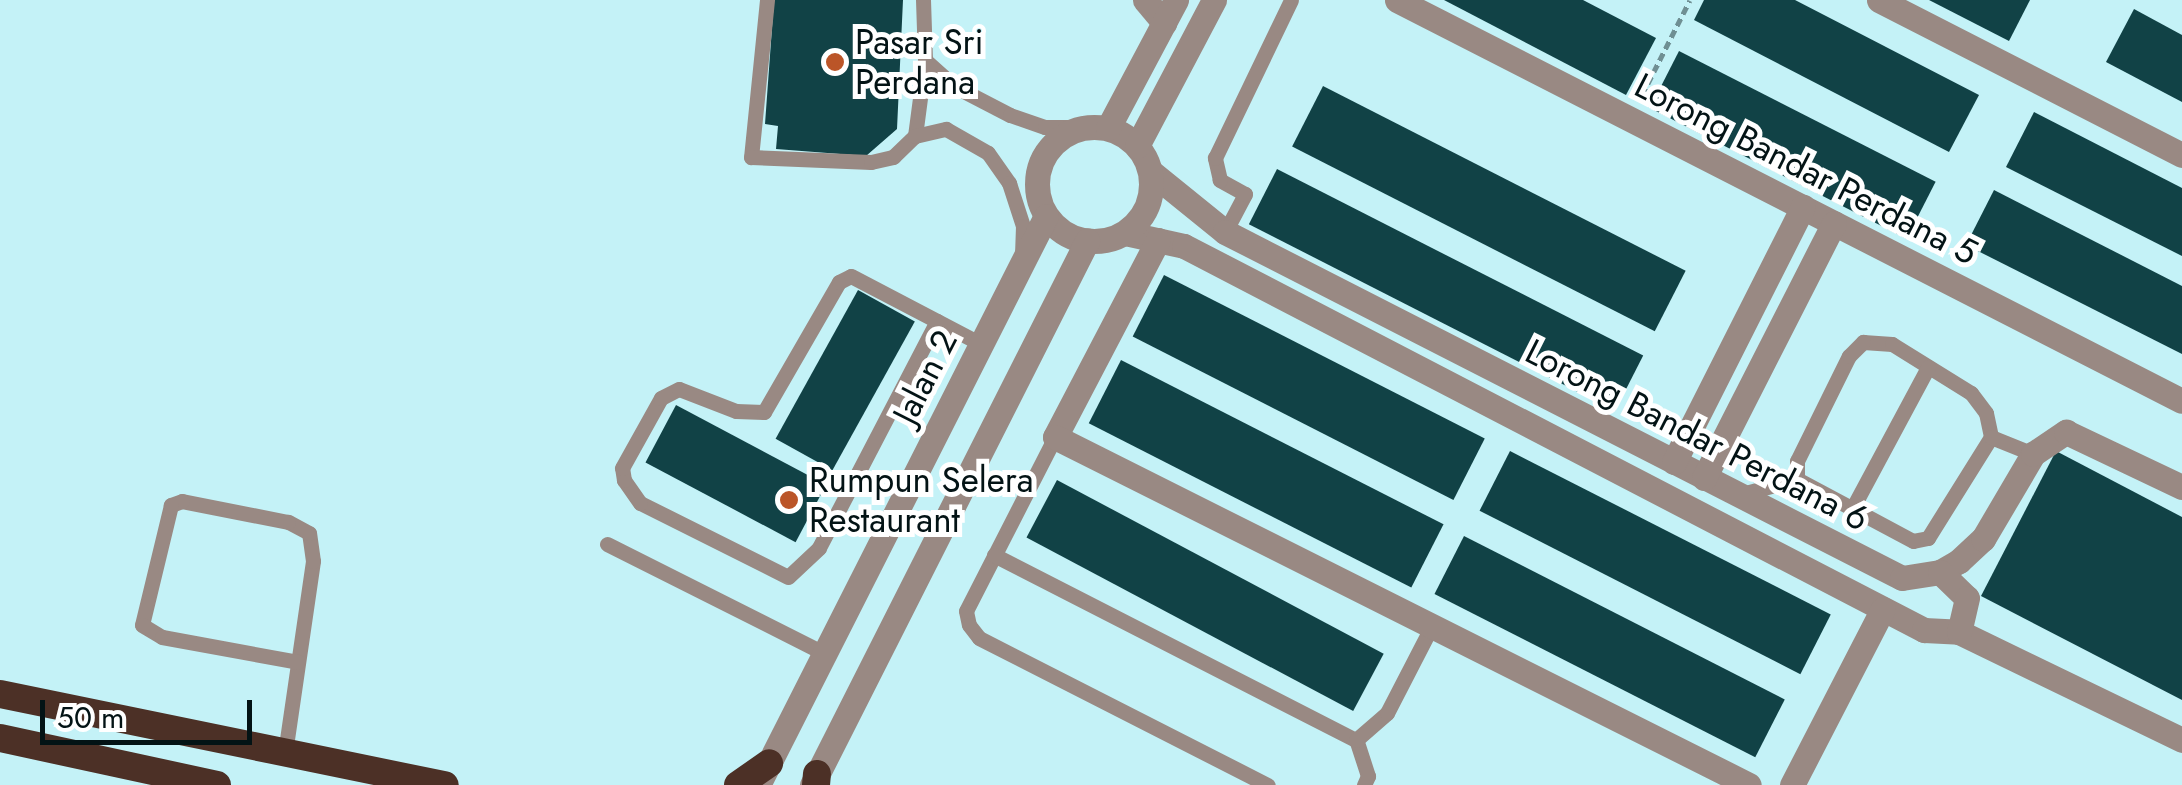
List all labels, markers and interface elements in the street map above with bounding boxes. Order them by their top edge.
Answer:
place label: Pasar Sri Perdana [855,21,984,103]
marker: Pasar Sri Perdana [824,51,846,73]
street label: Lorong Bandar Perdana 5 [1628,64,1984,274]
street label: Jalan 2 [884,323,966,431]
street label: Lorong Bandar Perdana 6 [1519,330,1875,540]
place label: Rumpun Selera Restaurant [809,459,1034,541]
marker: Rumpun Selera Restaurant [778,489,800,511]
scale bar [45,680,258,742]
text: 50 m [57,696,124,739]

